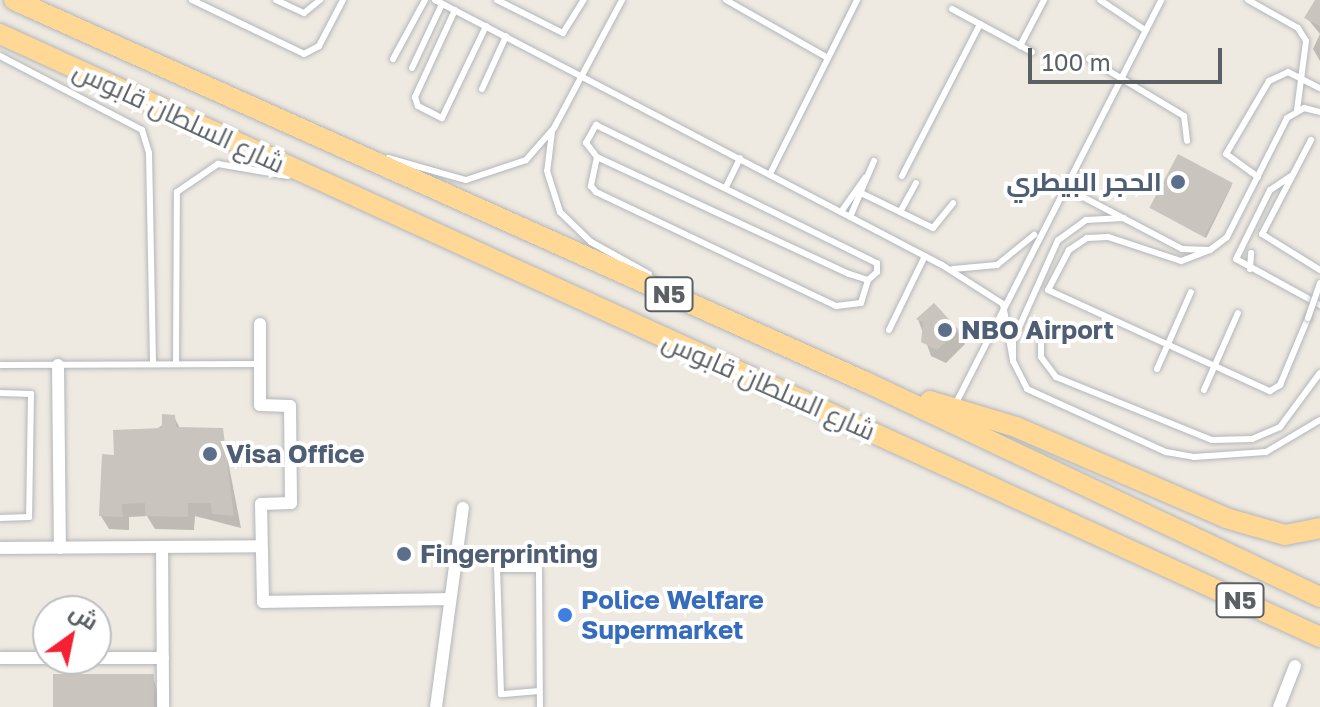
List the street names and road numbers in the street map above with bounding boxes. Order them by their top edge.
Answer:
street label: شارع السلطان قابوس [69,54,289,180]
road number: N5 [643,274,695,314]
street label: شارع السلطان قابوس [658,325,880,447]
road number: N5 [1214,580,1266,620]

